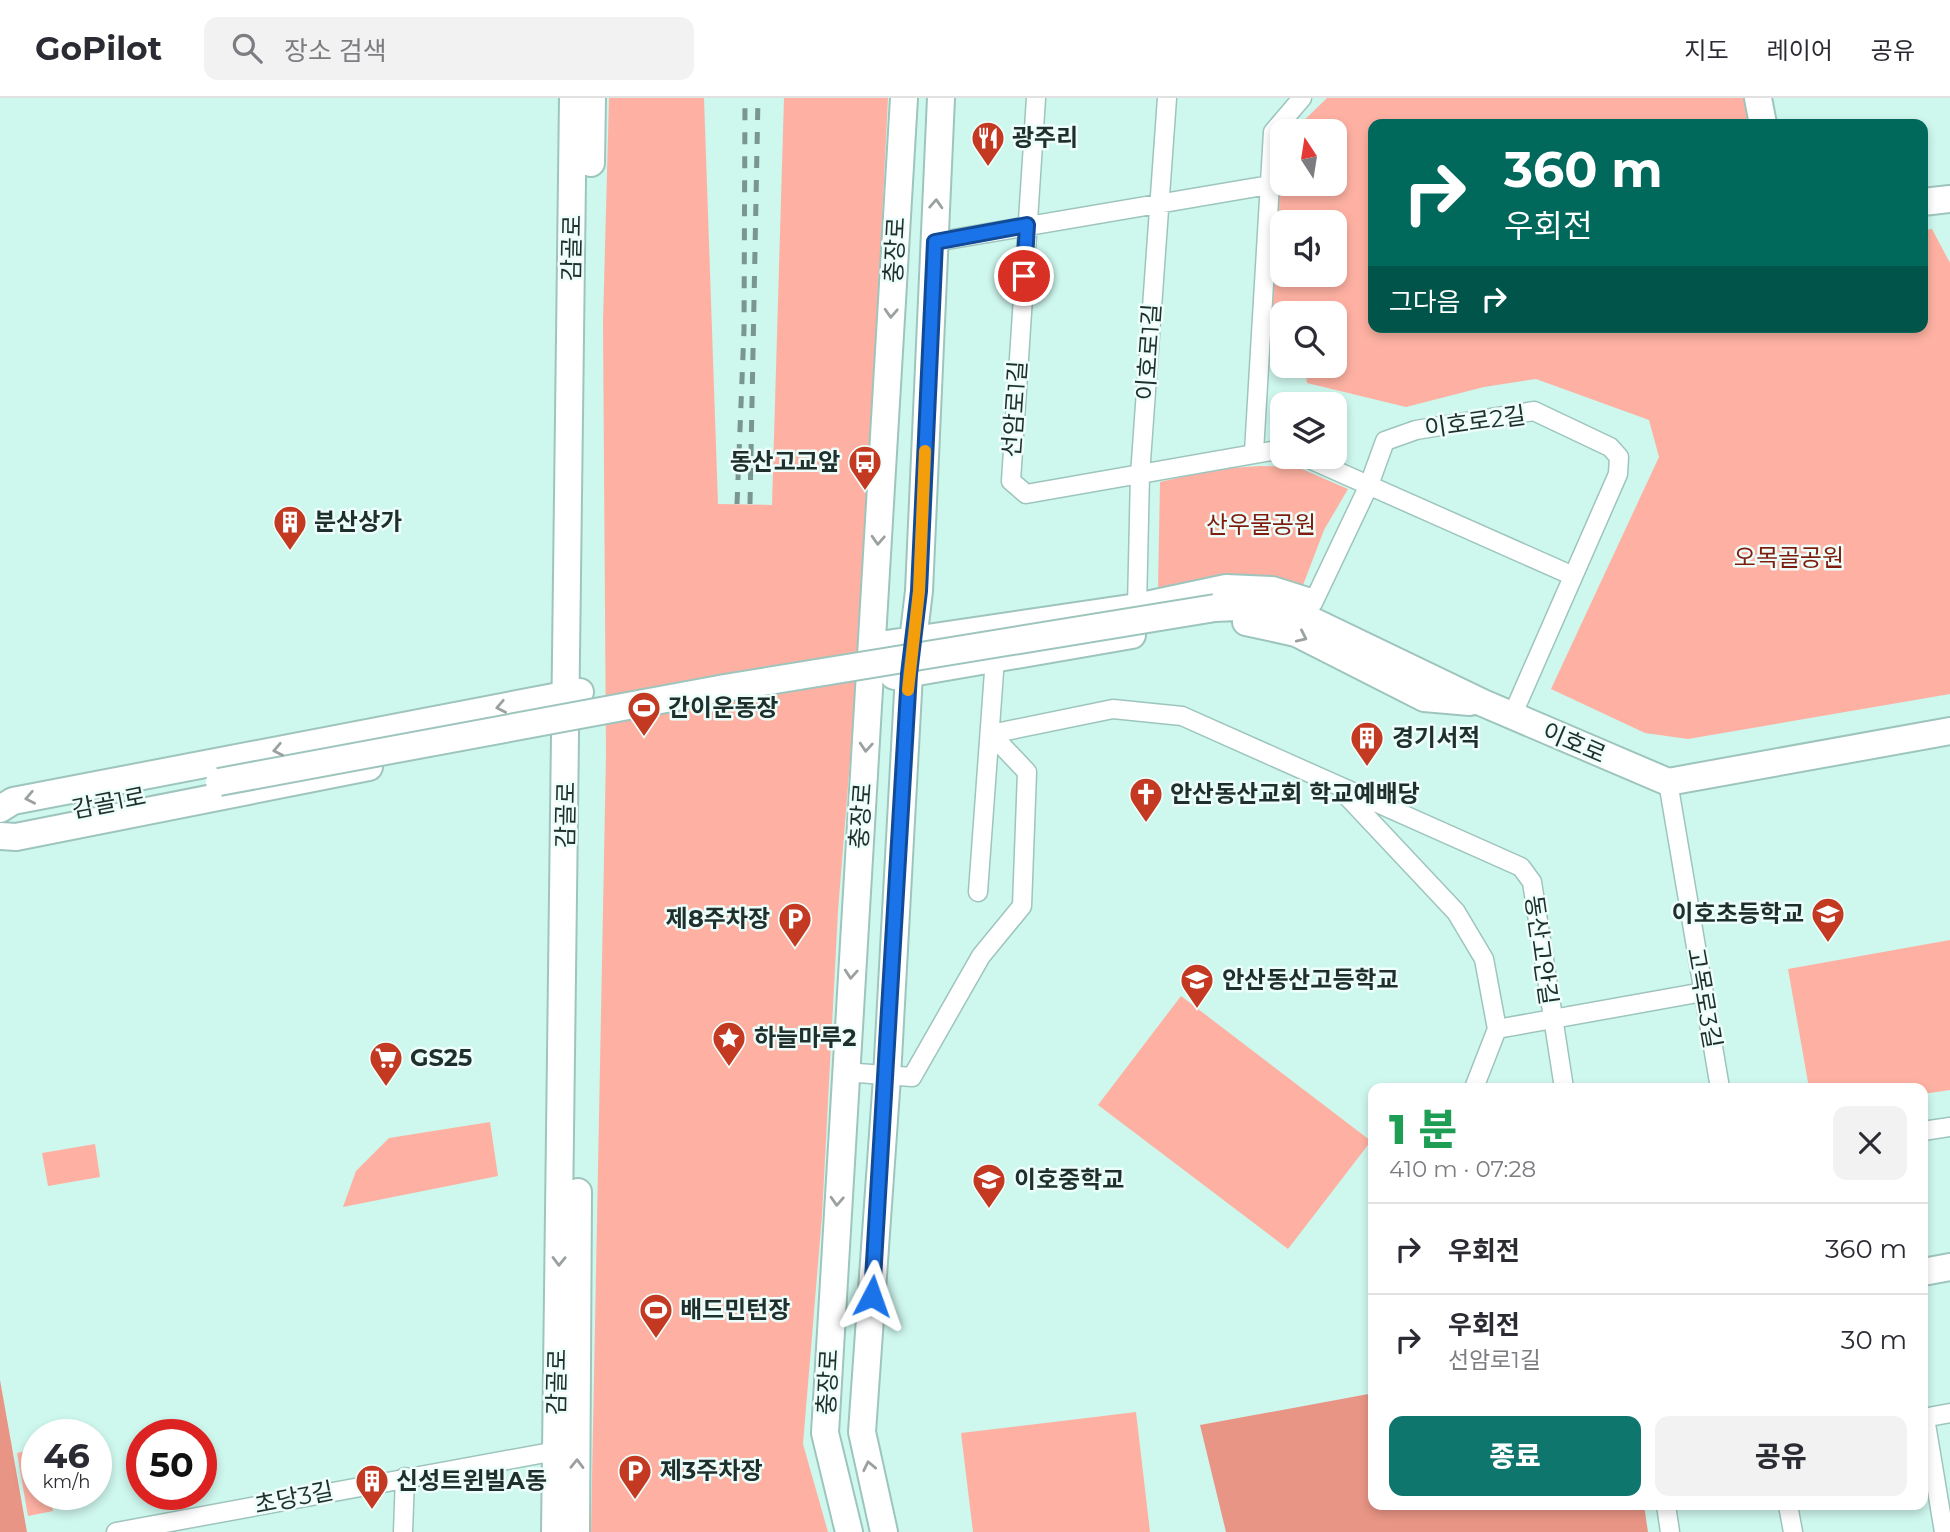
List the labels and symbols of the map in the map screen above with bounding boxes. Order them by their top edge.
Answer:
restaurant icon: 광주리 [969,119,1007,168]
north arrow [1270,119,1348,196]
place label: 광주리 [1012,123,1078,152]
one-way arrow [929,198,944,209]
street label: 감골로 [556,215,587,281]
street label: 충장로 [878,216,911,284]
pin [994,246,1054,306]
street label: 이호로1길 [1131,303,1166,401]
one-way arrow [884,308,899,319]
street label: 선암로1길 [997,360,1032,458]
street label: 이호로2길 [1422,400,1527,443]
bus stop icon: 동산고교앞 [846,443,884,492]
place label: 동산고교앞 [730,447,840,476]
building icon: 분산상가 [271,503,309,552]
place label: 분산상가 [314,507,402,536]
park label: 산우물공원 [1206,510,1316,539]
one-way arrow [871,535,886,546]
park label: 오목골공원 [1734,543,1844,572]
one-way arrow [1295,629,1307,643]
sports icon: 간이운동장 [625,689,663,738]
place label: 간이운동장 [668,693,778,722]
one-way arrow [495,699,507,714]
street label: 이호로 [1538,716,1610,769]
building icon: 경기서적 [1348,719,1386,768]
place label: 경기서적 [1392,723,1480,752]
one-way arrow [272,742,284,757]
one-way arrow [859,742,874,753]
church icon: 안산동산교회 학교예배당 [1127,775,1165,824]
place label: 안산동산교회 학교예배당 [1170,779,1420,808]
street label: 감골1로 [69,781,148,824]
street label: 감골로 [550,782,581,848]
street label: 충장로 [844,782,877,850]
one-way arrow [24,790,36,805]
street label: 동산고안길 [1519,893,1564,1007]
school or university icon: 이호초등학교 [1809,895,1847,944]
place label: 이호초등학교 [1672,899,1804,928]
parking icon: 제8주차장 [776,900,814,949]
place label: 제8주차장 [666,904,770,933]
street label: 고목로3길 [1681,945,1728,1051]
school or university icon: 안산동산고등학교 [1178,961,1216,1010]
place label: 안산동산고등학교 [1222,965,1399,994]
one-way arrow [844,969,859,980]
place icon: 하늘마루2 [710,1019,748,1068]
place label: 하늘마루2 [754,1023,856,1052]
supermarket icon: GS25 [367,1039,405,1088]
place label: GS25 [410,1043,472,1072]
school or university icon: 이호중학교 [970,1161,1008,1210]
place label: 이호중학교 [1014,1165,1124,1194]
one-way arrow [830,1196,845,1207]
one-way arrow [551,1257,567,1267]
position arrow [835,1259,909,1333]
sports icon: 배드민턴장 [637,1291,675,1340]
place label: 배드민턴장 [680,1295,790,1324]
street label: 충장로 [811,1348,844,1416]
street label: 감골로 [541,1349,572,1415]
speed limit sign: 50 [126,1419,217,1510]
parking icon: 제3주차장 [616,1452,654,1501]
place label: 제3주차장 [660,1456,763,1485]
one-way arrow [569,1458,584,1469]
one-way arrow [862,1460,877,1472]
building icon: 신성트윈빌A동 [353,1462,391,1511]
place label: 신성트윈빌A동 [396,1466,547,1495]
street label: 초당3길 [252,1476,336,1519]

